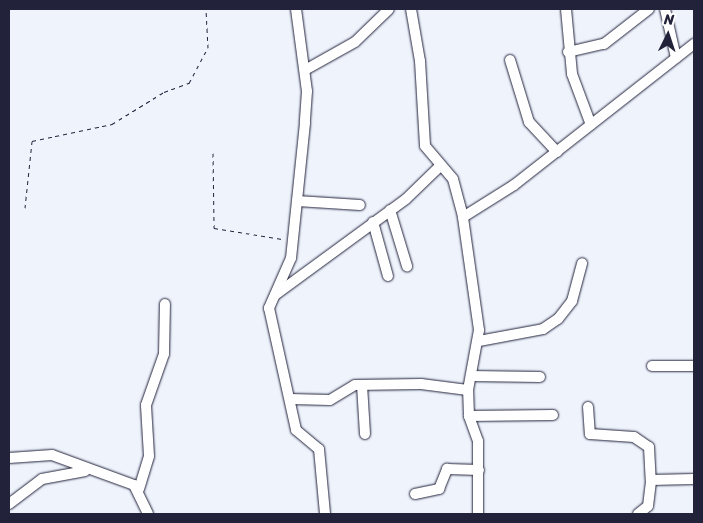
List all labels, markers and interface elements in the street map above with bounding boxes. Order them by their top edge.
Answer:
text: N [663,7,675,32]
north arrow [643,10,693,60]

